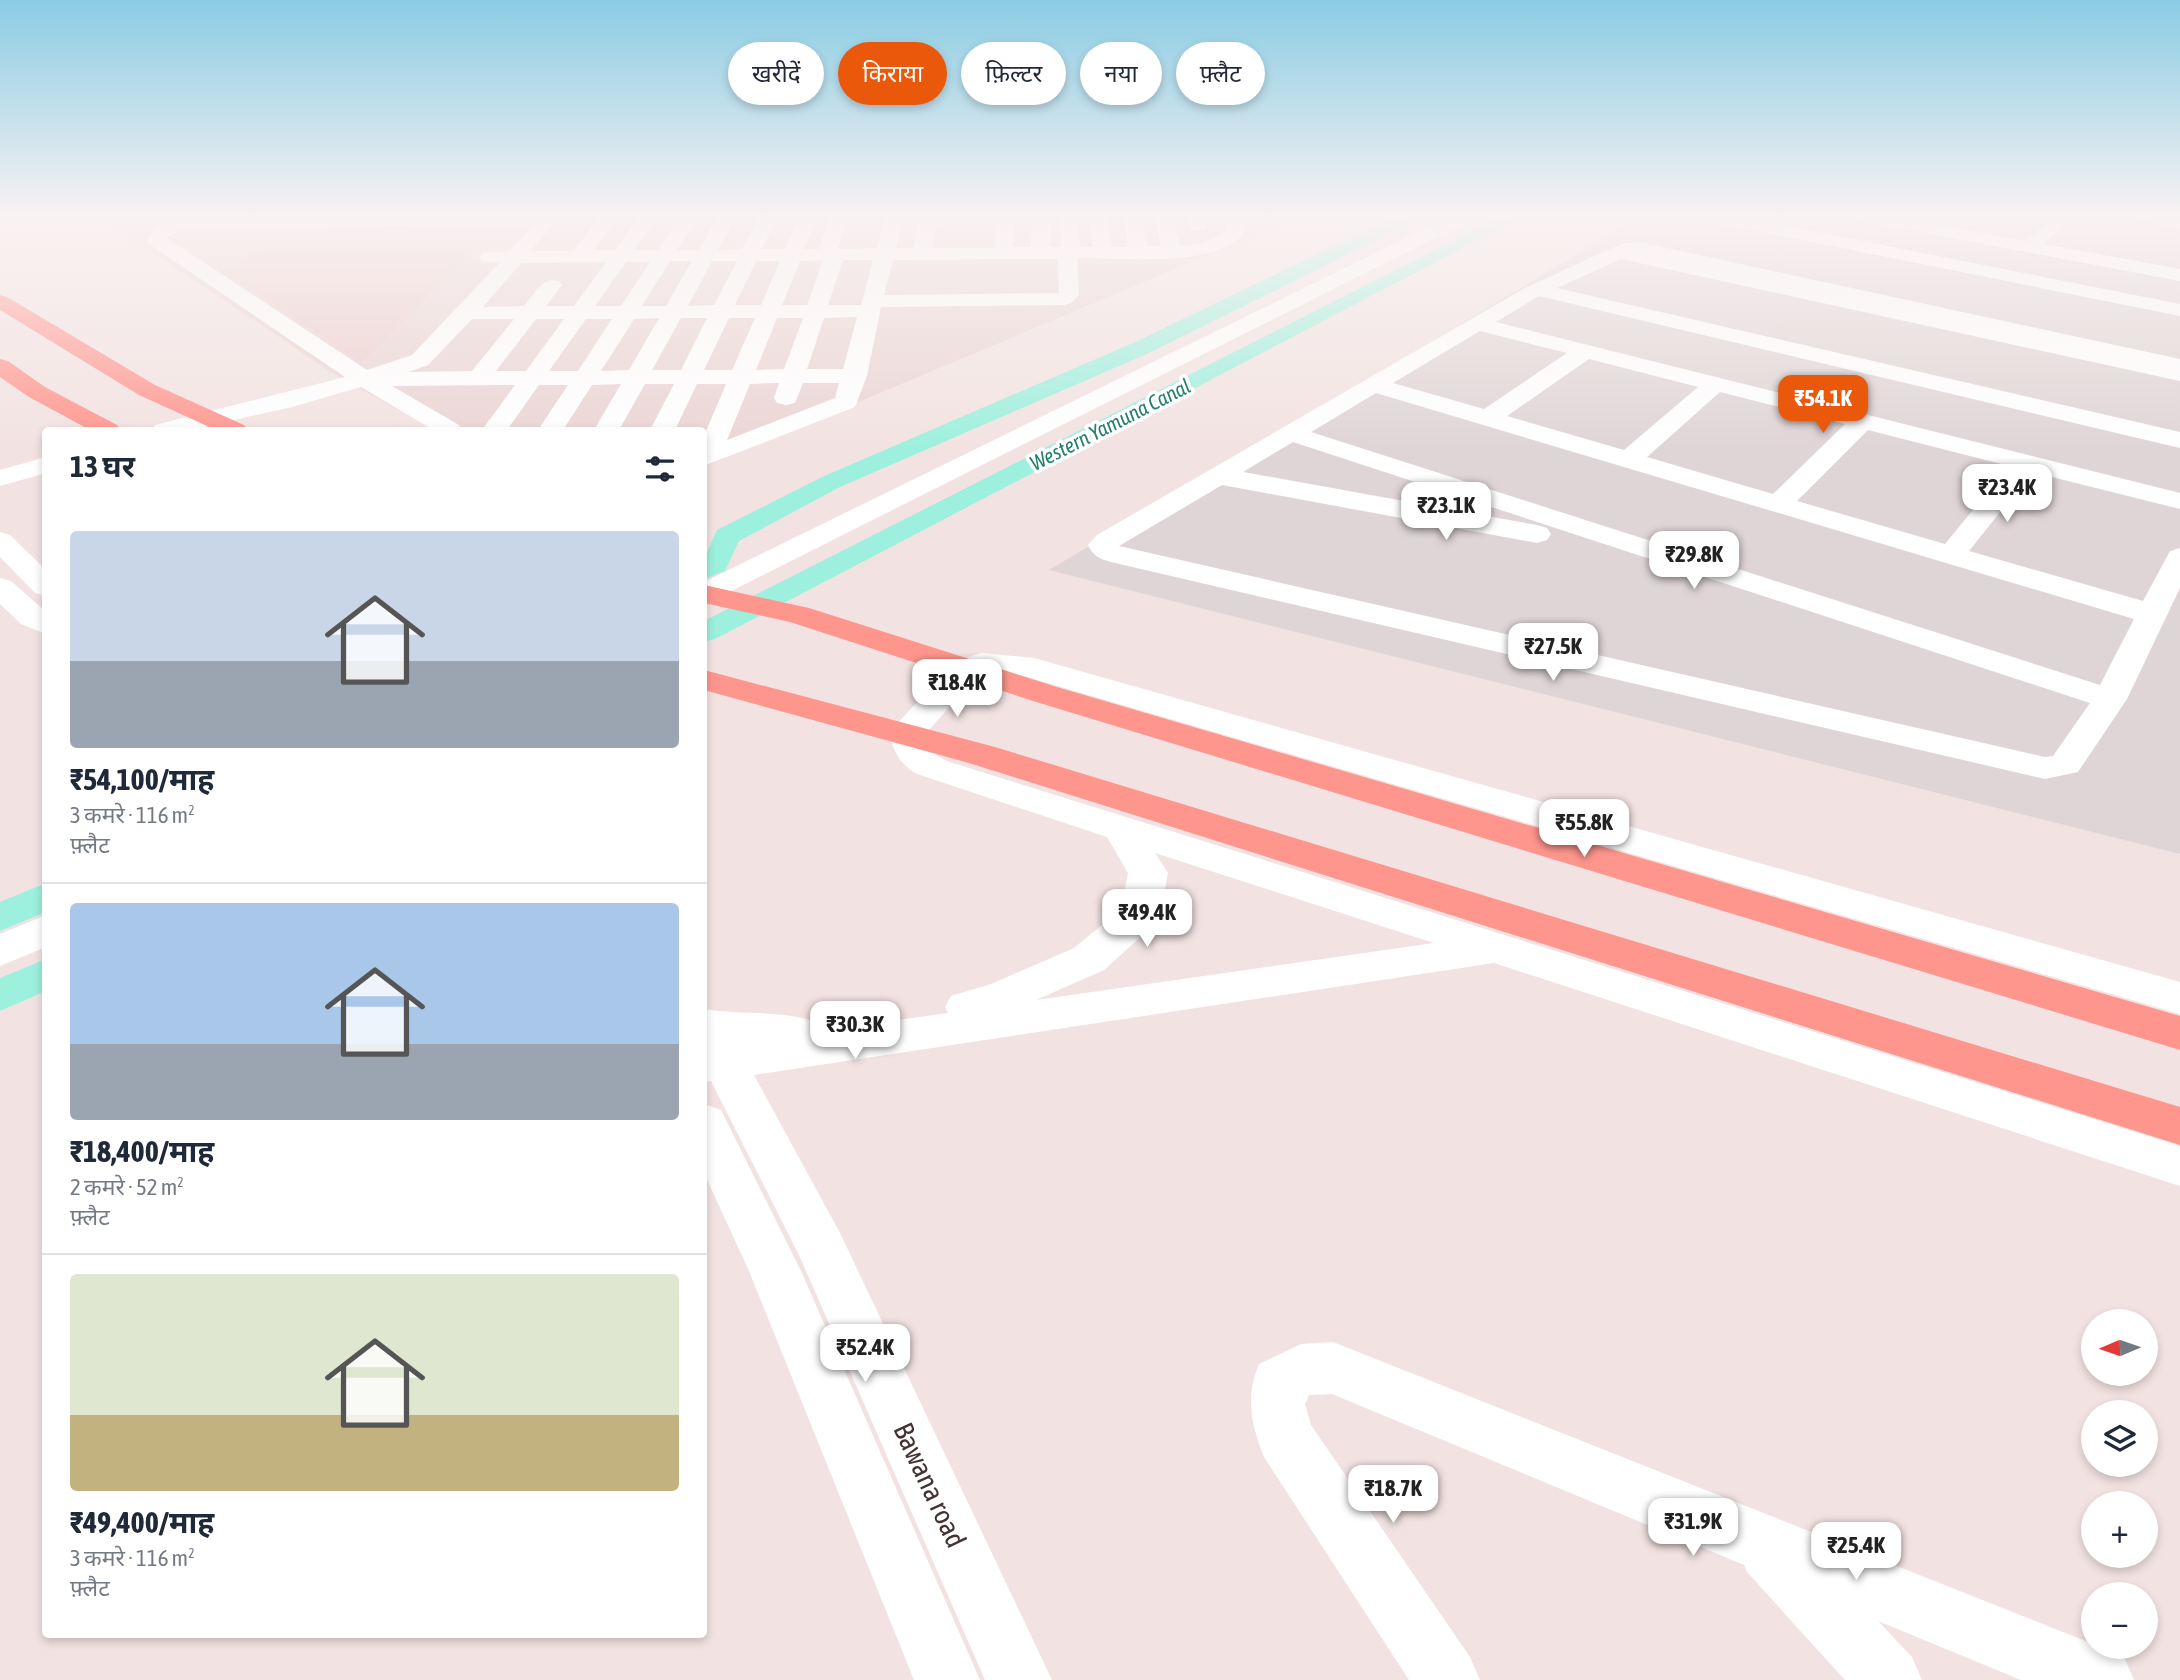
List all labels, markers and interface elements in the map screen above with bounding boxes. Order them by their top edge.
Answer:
chip: खरीदें [728,42,824,105]
chip: किराया [838,42,947,105]
chip: फ़िल्टर [961,42,1066,105]
chip: नया [1080,42,1162,105]
chip: फ़्लैट [1176,42,1265,105]
water label: Western Yamuna Canal [1026,373,1194,475]
pin: ₹54.1K [1766,376,1880,435]
text: ₹54.1K [1794,385,1852,411]
text: 13 घर [70,449,135,483]
icon: filters [641,450,679,488]
pin: ₹23.4K [1950,464,2064,524]
text: ₹23.4K [1978,474,2036,500]
pin: ₹23.1K [1389,482,1503,542]
text: ₹23.1K [1417,492,1475,518]
pin: ₹29.8K [1637,532,1751,591]
text: ₹29.8K [1665,541,1723,567]
icon: home [312,577,438,703]
pin: ₹27.5K [1496,624,1610,683]
text: ₹27.5K [1524,633,1582,659]
pin: ₹18.4K [900,660,1014,719]
text: ₹18.4K [928,669,986,695]
text: ₹54,100/माह [70,762,214,796]
pin: ₹55.8K [1527,800,1641,859]
text: 3 कमरे · 116 m² [70,802,195,828]
text: ₹55.8K [1555,809,1613,835]
text: फ़्लैट [70,832,110,858]
pin: ₹49.4K [1090,890,1204,949]
text: ₹49.4K [1118,899,1176,925]
icon: home [312,949,438,1075]
pin: ₹30.3K [798,1002,912,1061]
text: ₹30.3K [826,1011,884,1037]
text: ₹18,400/माह [70,1134,214,1168]
text: 2 कमरे · 52 m² [70,1174,184,1200]
text: फ़्लैट [70,1204,110,1230]
north arrow [2081,1309,2158,1386]
map controls [2081,1309,2158,1659]
icon: home [312,1320,438,1446]
pin: ₹52.4K [808,1324,922,1384]
text: ₹52.4K [836,1334,894,1360]
button: layers [2081,1400,2158,1477]
street label: Bawana road [887,1418,973,1552]
pin: ₹18.7K [1336,1466,1450,1525]
text: ₹18.7K [1364,1475,1422,1501]
button: + [2081,1491,2158,1568]
pin: ₹31.9K [1636,1498,1750,1558]
text: ₹49,400/माह [70,1505,214,1539]
text: ₹31.9K [1664,1508,1722,1534]
pin: ₹25.4K [1799,1522,1913,1582]
text: ₹25.4K [1827,1532,1885,1558]
text: 3 कमरे · 116 m² [70,1545,195,1571]
text: फ़्लैट [70,1575,110,1601]
button: − [2081,1582,2158,1659]

